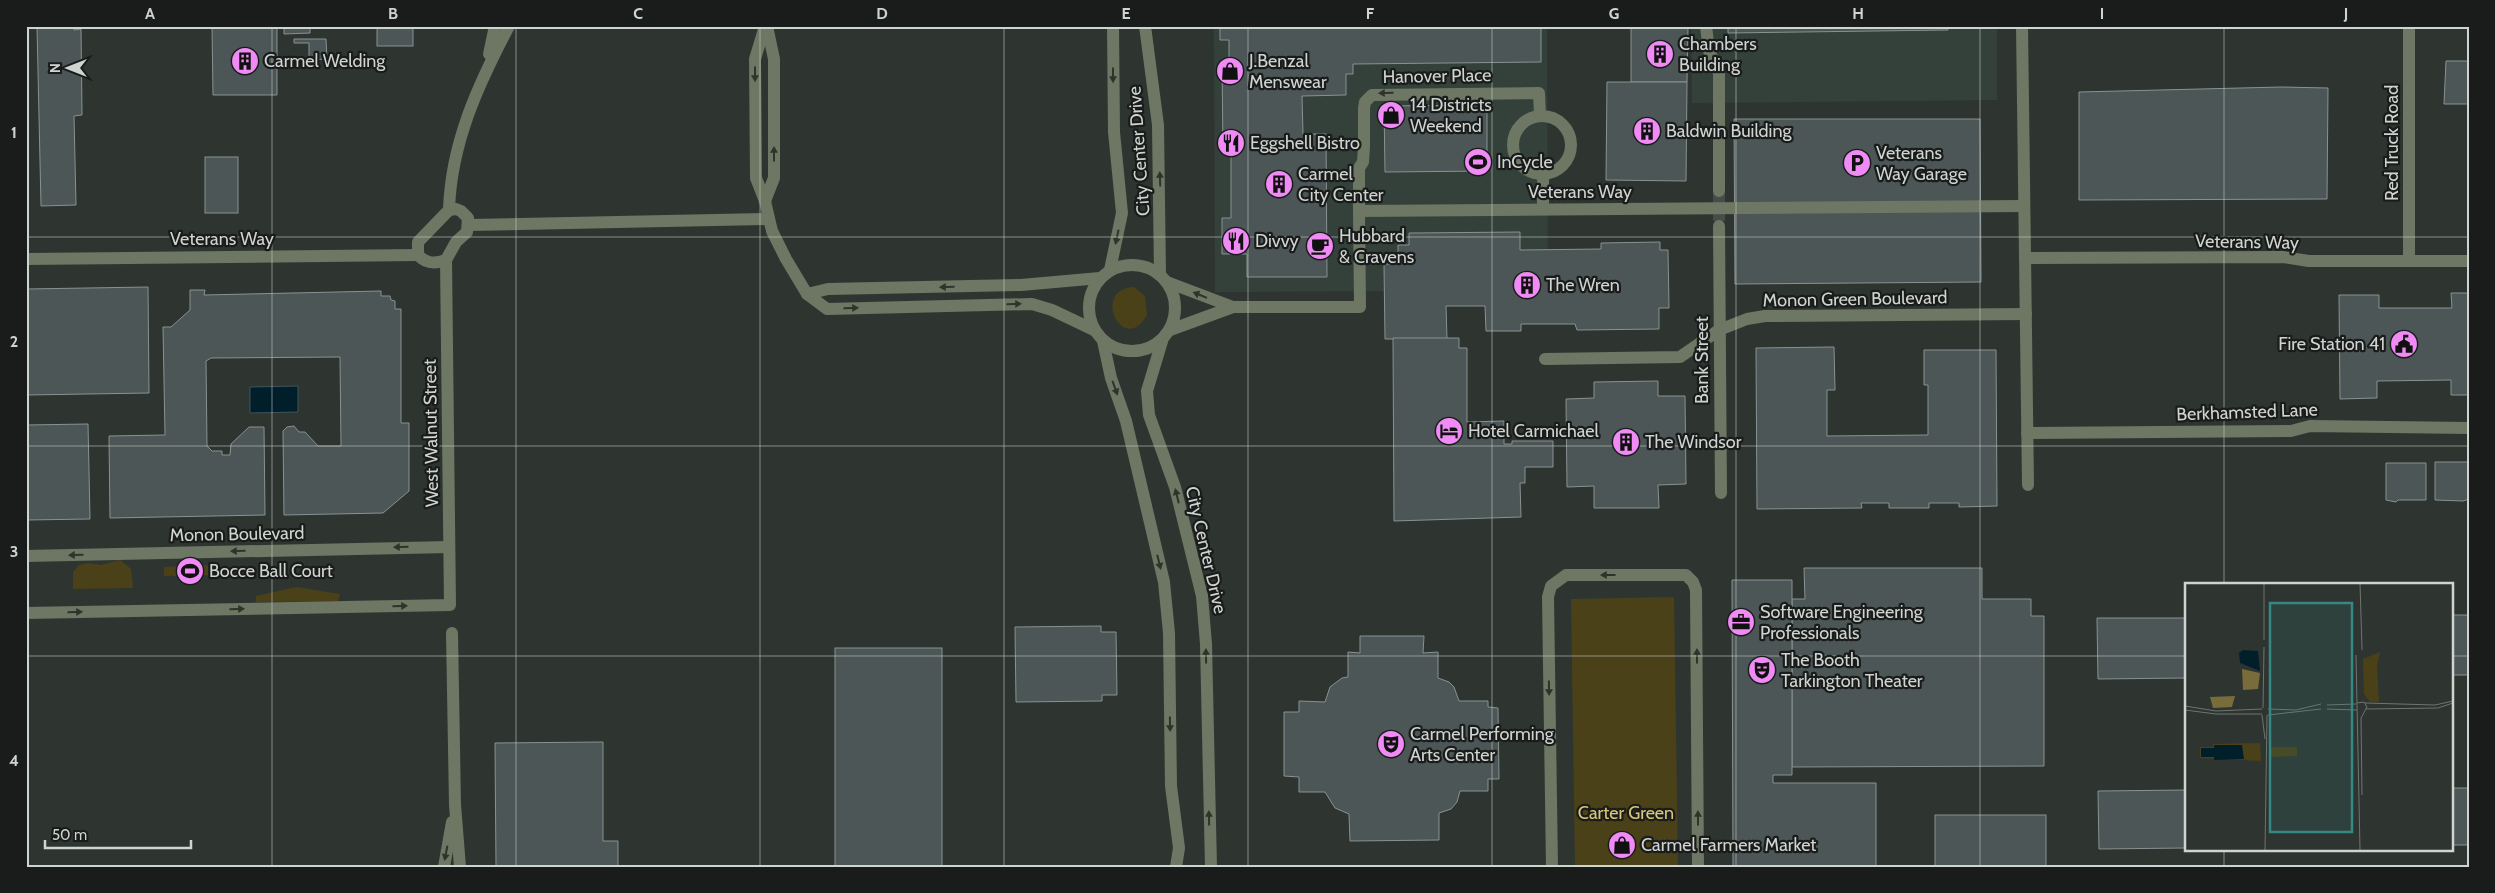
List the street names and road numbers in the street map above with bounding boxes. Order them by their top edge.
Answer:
street label: Hanover Place [1382,64,1492,88]
street label: City Center Drive [1123,85,1155,217]
street label: Red Truck Road [2381,85,2403,201]
street label: Veterans Way [1528,181,1632,203]
street label: Veterans Way [170,228,274,250]
street label: Veterans Way [2195,230,2299,254]
street label: Monon Green Boulevard [1763,286,1947,312]
street label: Bank Street [1691,316,1713,404]
street label: West Walnut Street [419,359,443,507]
street label: Berkhamsted Lane [2176,399,2318,425]
street label: City Center Drive [1181,484,1231,616]
street label: Monon Boulevard [170,522,304,546]

